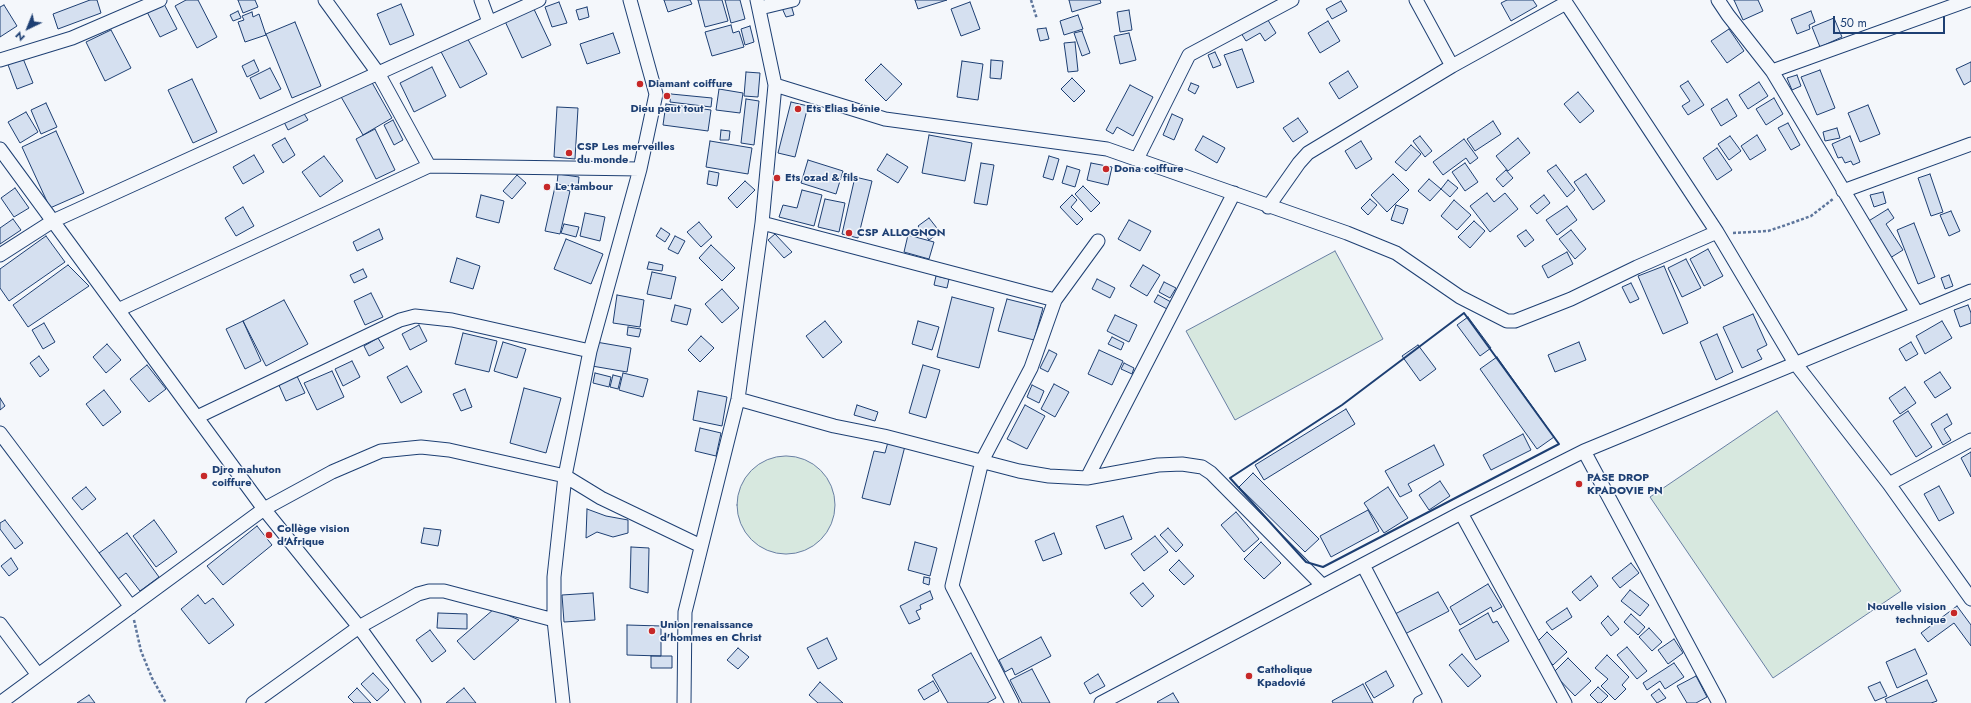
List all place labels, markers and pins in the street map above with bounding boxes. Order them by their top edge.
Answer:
place label: Diamant coiffure [648,77,733,91]
marker: Diamant coiffure [635,79,645,89]
marker: Dieu peut tout [662,91,672,101]
place label: Dieu peut tout [630,102,704,116]
place label: Ets Elias bénie [806,102,880,116]
marker: Ets Elias bénie [793,104,803,114]
place label: CSP Les merveilles du monde [577,140,675,166]
marker: CSP Les merveilles du monde [564,148,574,158]
place label: Dona coiffure [1114,162,1184,176]
marker: Dona coiffure [1101,164,1111,174]
place label: Ets ozad & fils [785,171,858,185]
marker: Ets ozad & fils [772,173,782,183]
place label: Le tambour [555,180,613,194]
marker: Le tambour [542,182,552,192]
place label: CSP ALLOGNON [857,226,946,240]
marker: CSP ALLOGNON [844,228,854,238]
place label: Djro mahuton coiffure [212,463,281,489]
marker: Djro mahuton coiffure [199,471,209,481]
place label: PASE DROP KPADOVIE PN [1587,471,1663,497]
marker: PASE DROP KPADOVIE PN [1574,479,1584,489]
place label: Collège vision d'Afrique [277,522,349,548]
marker: Collège vision d'Afrique [264,530,274,540]
place label: Nouvelle vision technique [1867,600,1946,626]
marker: Nouvelle vision technique [1949,608,1959,618]
place label: Union renaissance d'hommes en Christ [660,618,762,644]
marker: Union renaissance d'hommes en Christ [647,626,657,636]
place label: Catholique Kpadovié [1257,663,1312,689]
marker: Catholique Kpadovié [1244,671,1254,681]

